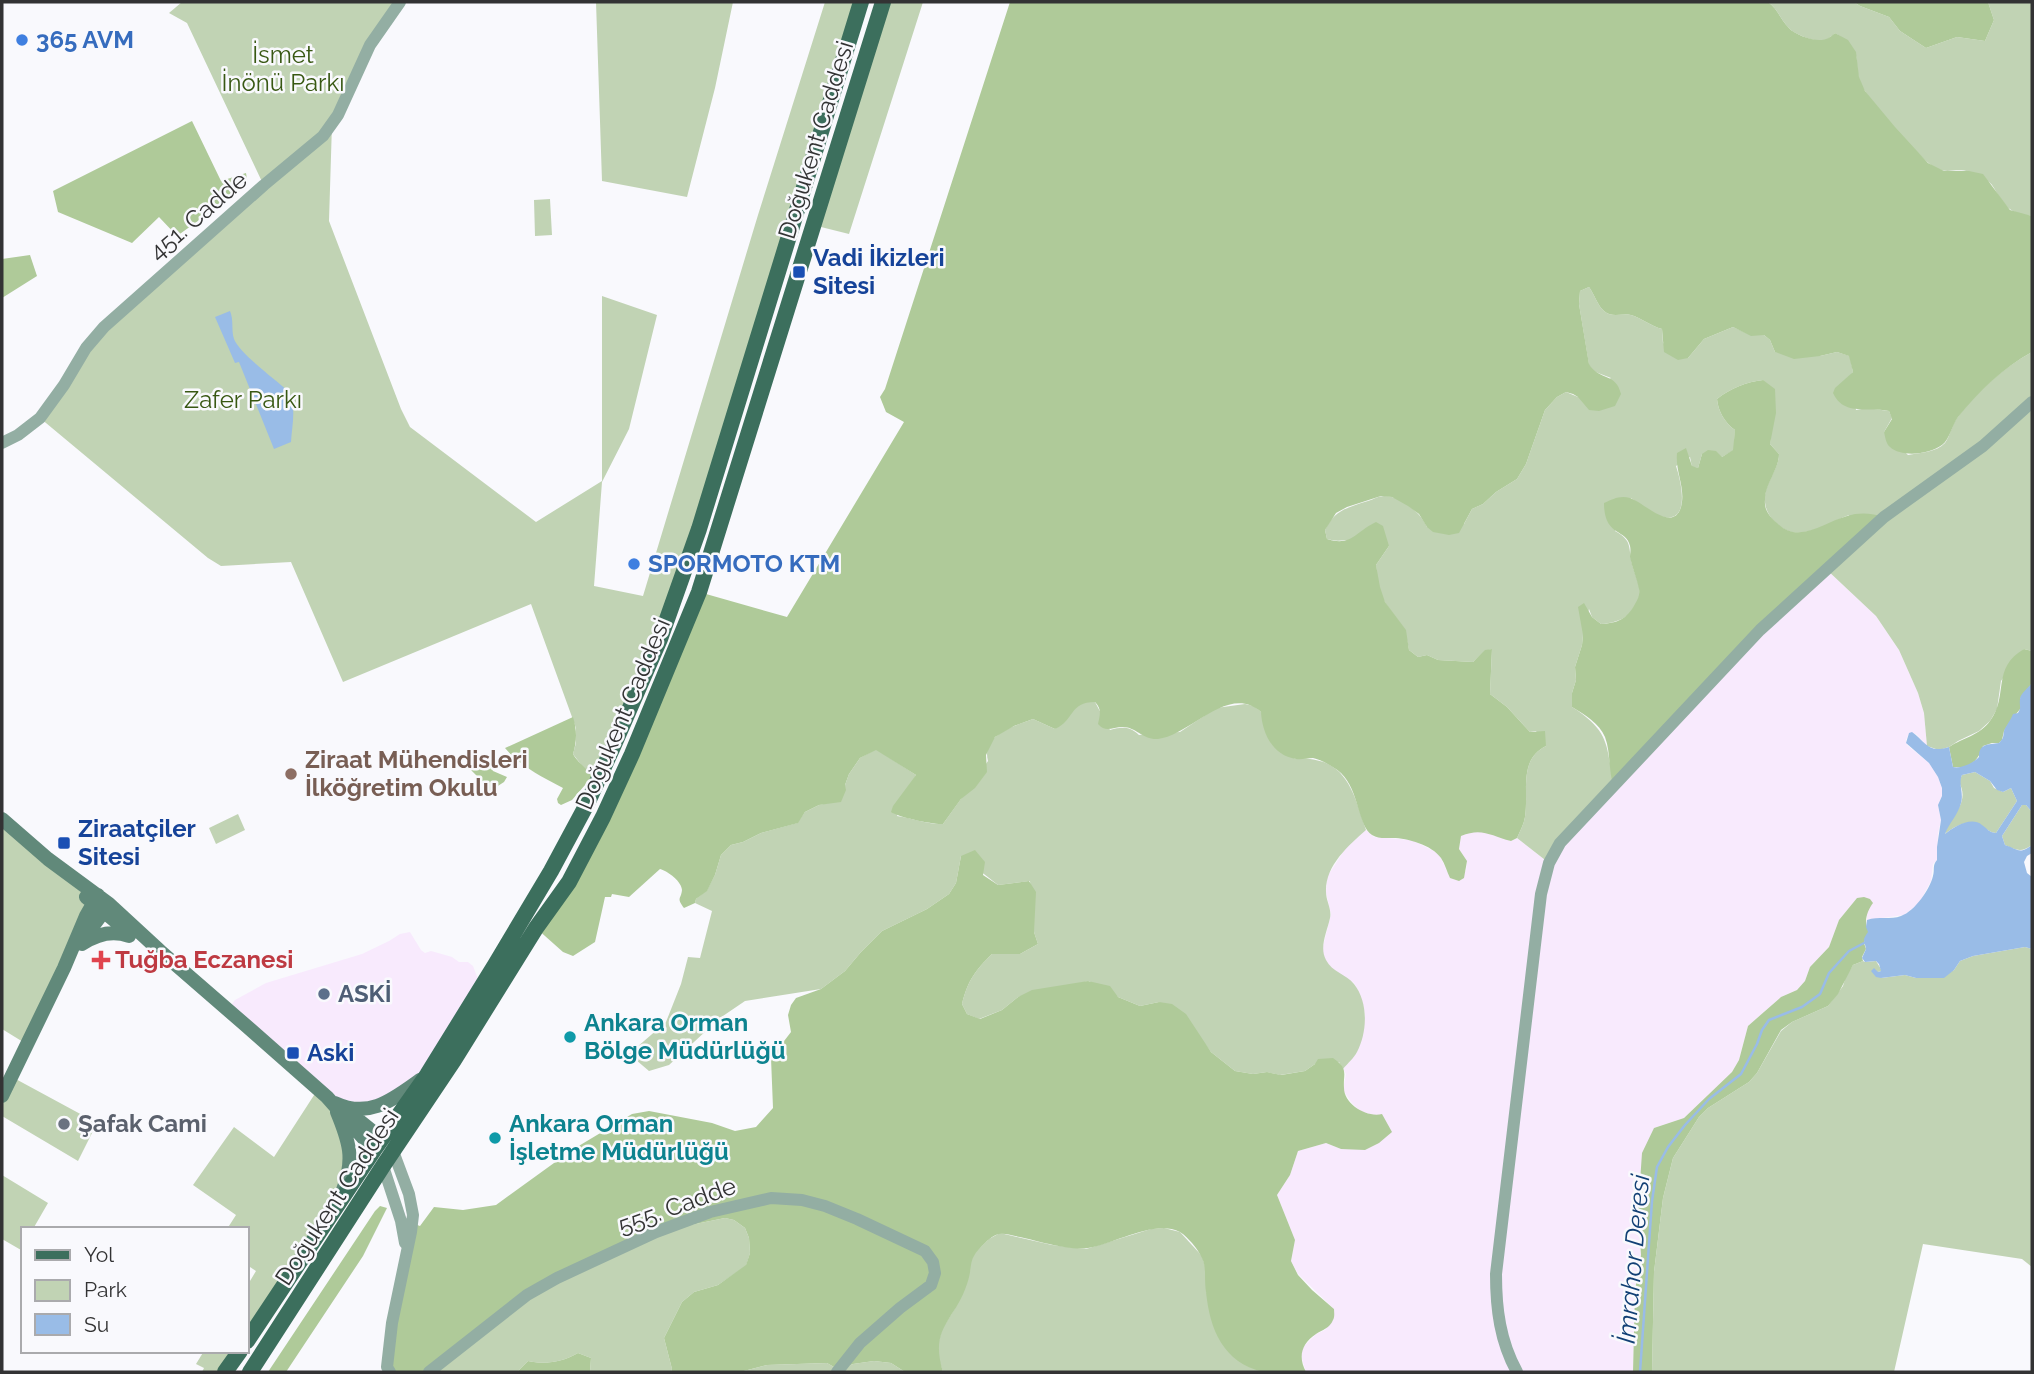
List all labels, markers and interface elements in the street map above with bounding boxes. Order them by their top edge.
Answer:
place label: 365 AVM [36,25,134,54]
marker: 365 AVM [14,32,30,48]
street label: Doğukent Caddesi [772,38,859,242]
park label: İsmet İnönü Parkı [222,40,344,97]
street label: 451. Cadde [143,165,253,266]
place label: Vadi İkizleri Sitesi [813,243,945,300]
marker: Vadi İkizleri Sitesi [791,264,807,280]
park label: Zafer Parkı [184,385,302,414]
place label: SPORMOTO KTM [648,549,840,578]
marker: SPORMOTO KTM [626,556,642,572]
street label: Doğukent Caddesi [569,614,676,814]
place label: Ziraat Mühendisleri İlköğretim Okulu [305,745,528,802]
marker: Ziraat Mühendisleri İlköğretim Okulu [283,766,299,782]
place label: Ziraatçiler Sitesi [78,814,196,871]
marker: Ziraatçiler Sitesi [56,835,72,851]
place label: Tuğba Eczanesi [115,945,293,974]
marker: Tuğba Eczanesi [93,952,109,968]
place label: ASKİ [338,979,392,1008]
marker: ASKİ [316,986,332,1002]
place label: Ankara Orman Bölge Müdürlüğü [584,1008,786,1065]
marker: Ankara Orman Bölge Müdürlüğü [562,1029,578,1045]
place label: Aski [307,1038,354,1067]
marker: Aski [285,1045,301,1061]
street label: Doğukent Caddesi [269,1103,405,1291]
place label: Şafak Cami [78,1109,207,1138]
place label: Ankara Orman İşletme Müdürlüğü [509,1109,729,1166]
marker: Şafak Cami [56,1116,72,1132]
marker: Ankara Orman İşletme Müdürlüğü [487,1130,503,1146]
street label: 555. Cadde [614,1171,740,1240]
water label: İmrahor Deresi [1611,1172,1655,1345]
legend [21,1227,248,1353]
text: Yol [84,1242,114,1267]
text: Park [84,1277,127,1302]
text: Su [84,1312,109,1337]

